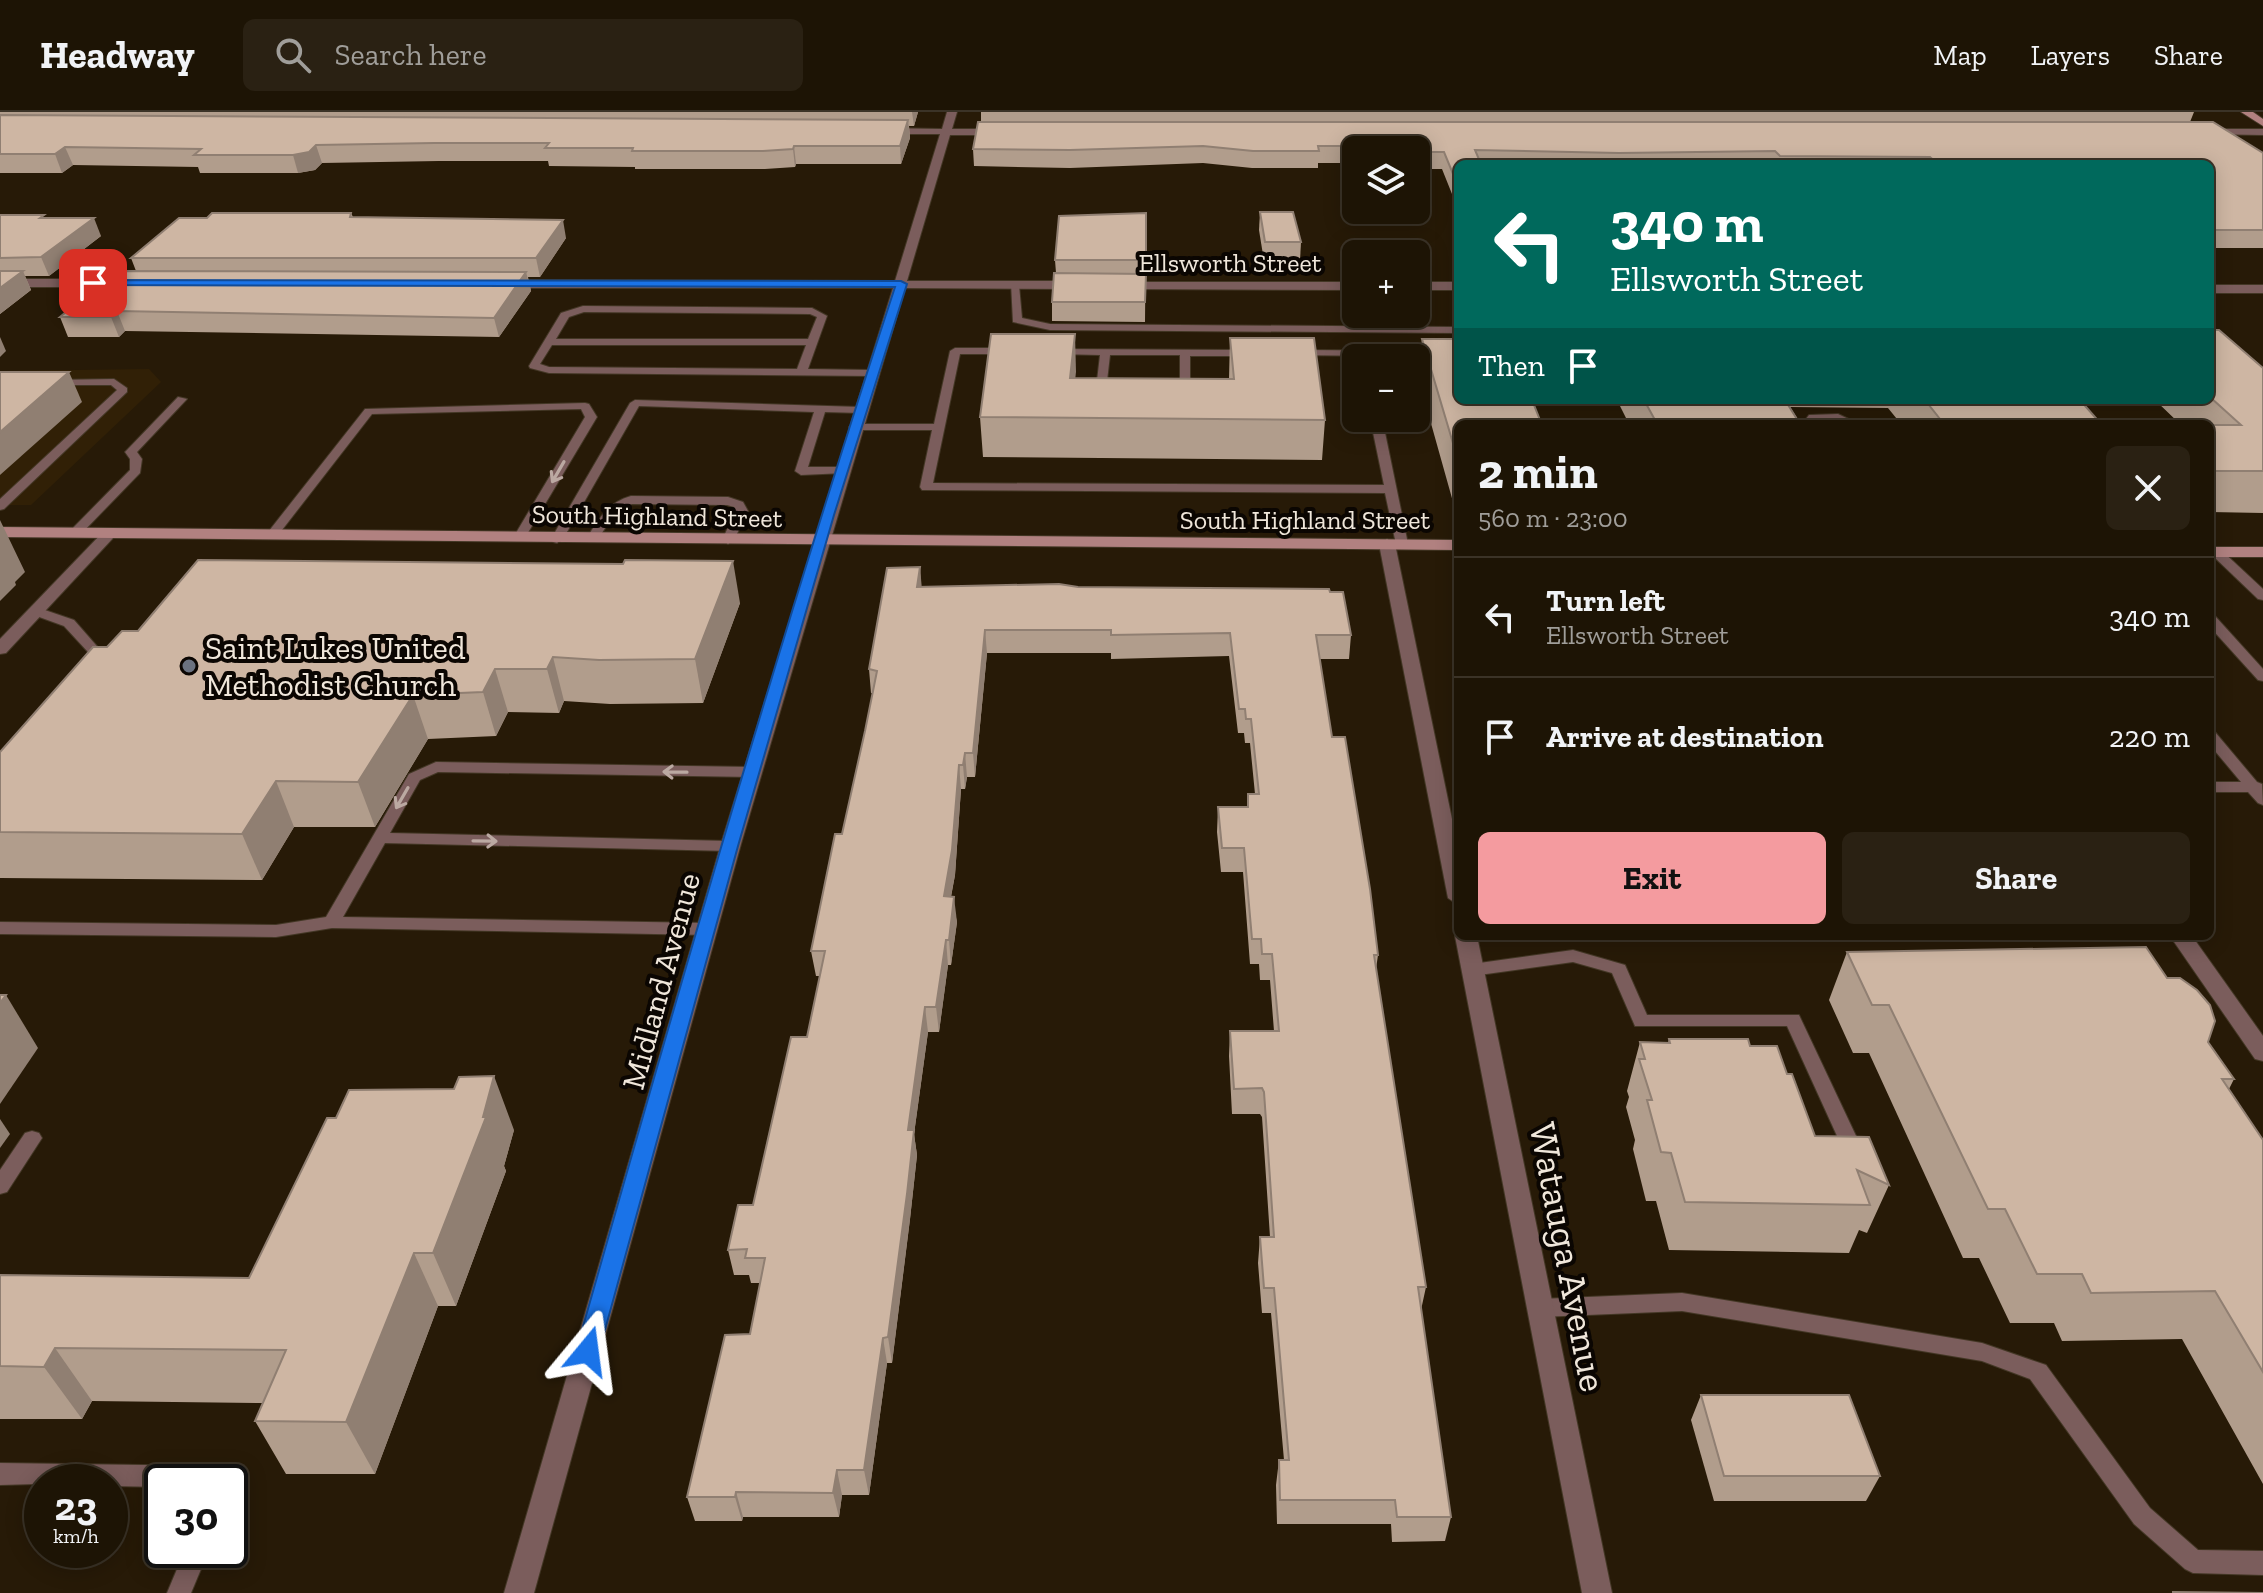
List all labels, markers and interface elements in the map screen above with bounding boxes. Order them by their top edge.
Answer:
search box [243,19,803,91]
text: Headway [40,32,195,78]
icon: search [271,33,315,77]
text: Search here [335,37,487,73]
text: Map [1933,39,1987,72]
text: Layers [2031,39,2110,72]
text: Share [2154,39,2223,72]
map controls [1342,136,1430,432]
button: layers [1342,136,1430,224]
text: 340 m [1610,189,1764,256]
icon: left [1478,192,1582,296]
button: + [1342,240,1430,328]
street label: Ellsworth Street [1139,247,1322,279]
pin [59,249,127,317]
text: Ellsworth Street [1610,257,1863,300]
icon: arrive [71,261,115,305]
button: − [1342,344,1430,432]
icon: arrive [1561,344,1605,388]
text: Then [1478,348,1545,384]
text: 2 min [1478,443,1598,500]
button: close [2106,446,2190,530]
one-way arrow [550,460,566,483]
street label: South Highland Street [532,498,783,534]
text: 560 m · 23:00 [1478,502,1628,534]
street label: South Highland Street [1180,504,1431,536]
text: Turn left [1546,583,1665,619]
icon: left [1478,595,1522,639]
text: 340 m [2109,599,2190,635]
text: Ellsworth Street [1546,619,1729,651]
place label: Saint Lukes United Methodist Church [205,629,466,704]
marker: Saint Lukes United Methodist Church [180,657,198,675]
icon: arrive [1478,715,1522,759]
text: Arrive at destination [1546,719,1823,755]
text: 220 m [2109,719,2190,755]
one-way arrow [662,764,689,779]
one-way arrow [393,786,409,809]
button: Exit [1478,832,1826,924]
button: Share [1842,832,2190,924]
one-way arrow [471,833,498,849]
street label: Midland Avenue [614,869,708,1093]
street label: Watauga Avenue [1519,1119,1617,1395]
position arrow [546,1309,630,1393]
speed limit sign: 30 [144,1464,248,1568]
text: 23 [55,1482,97,1530]
text: km/h [53,1524,99,1548]

